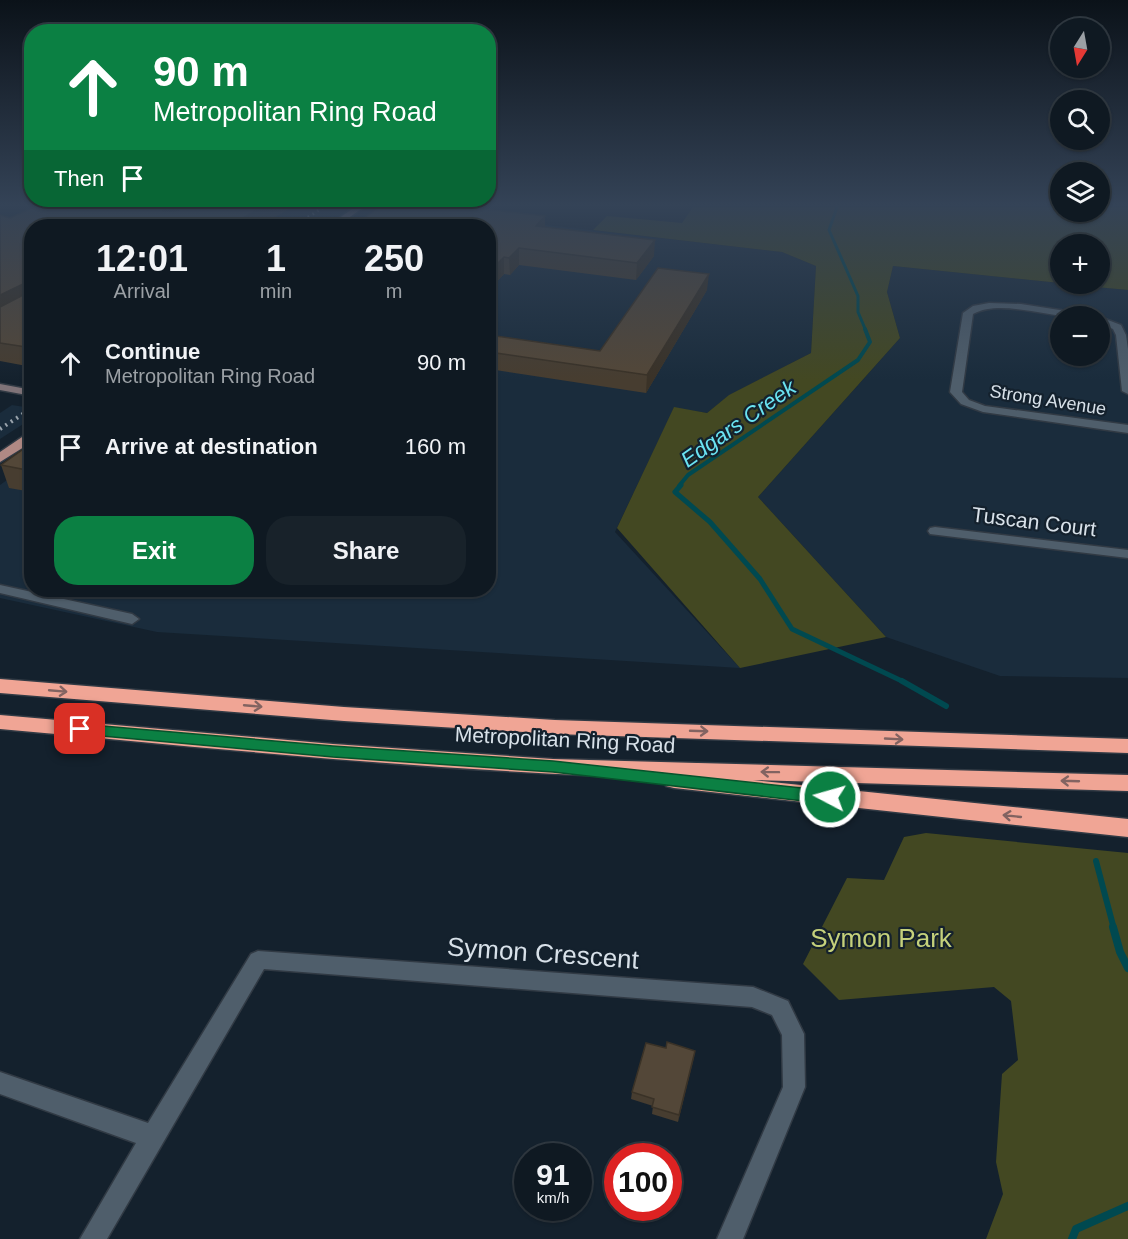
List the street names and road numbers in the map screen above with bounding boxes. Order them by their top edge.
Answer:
street label: Strong Avenue [988,381,1108,419]
street label: Tuscan Court [970,502,1098,541]
street label: Metropolitan Ring Road [454,722,676,757]
street label: Symon Crescent [446,931,641,975]

